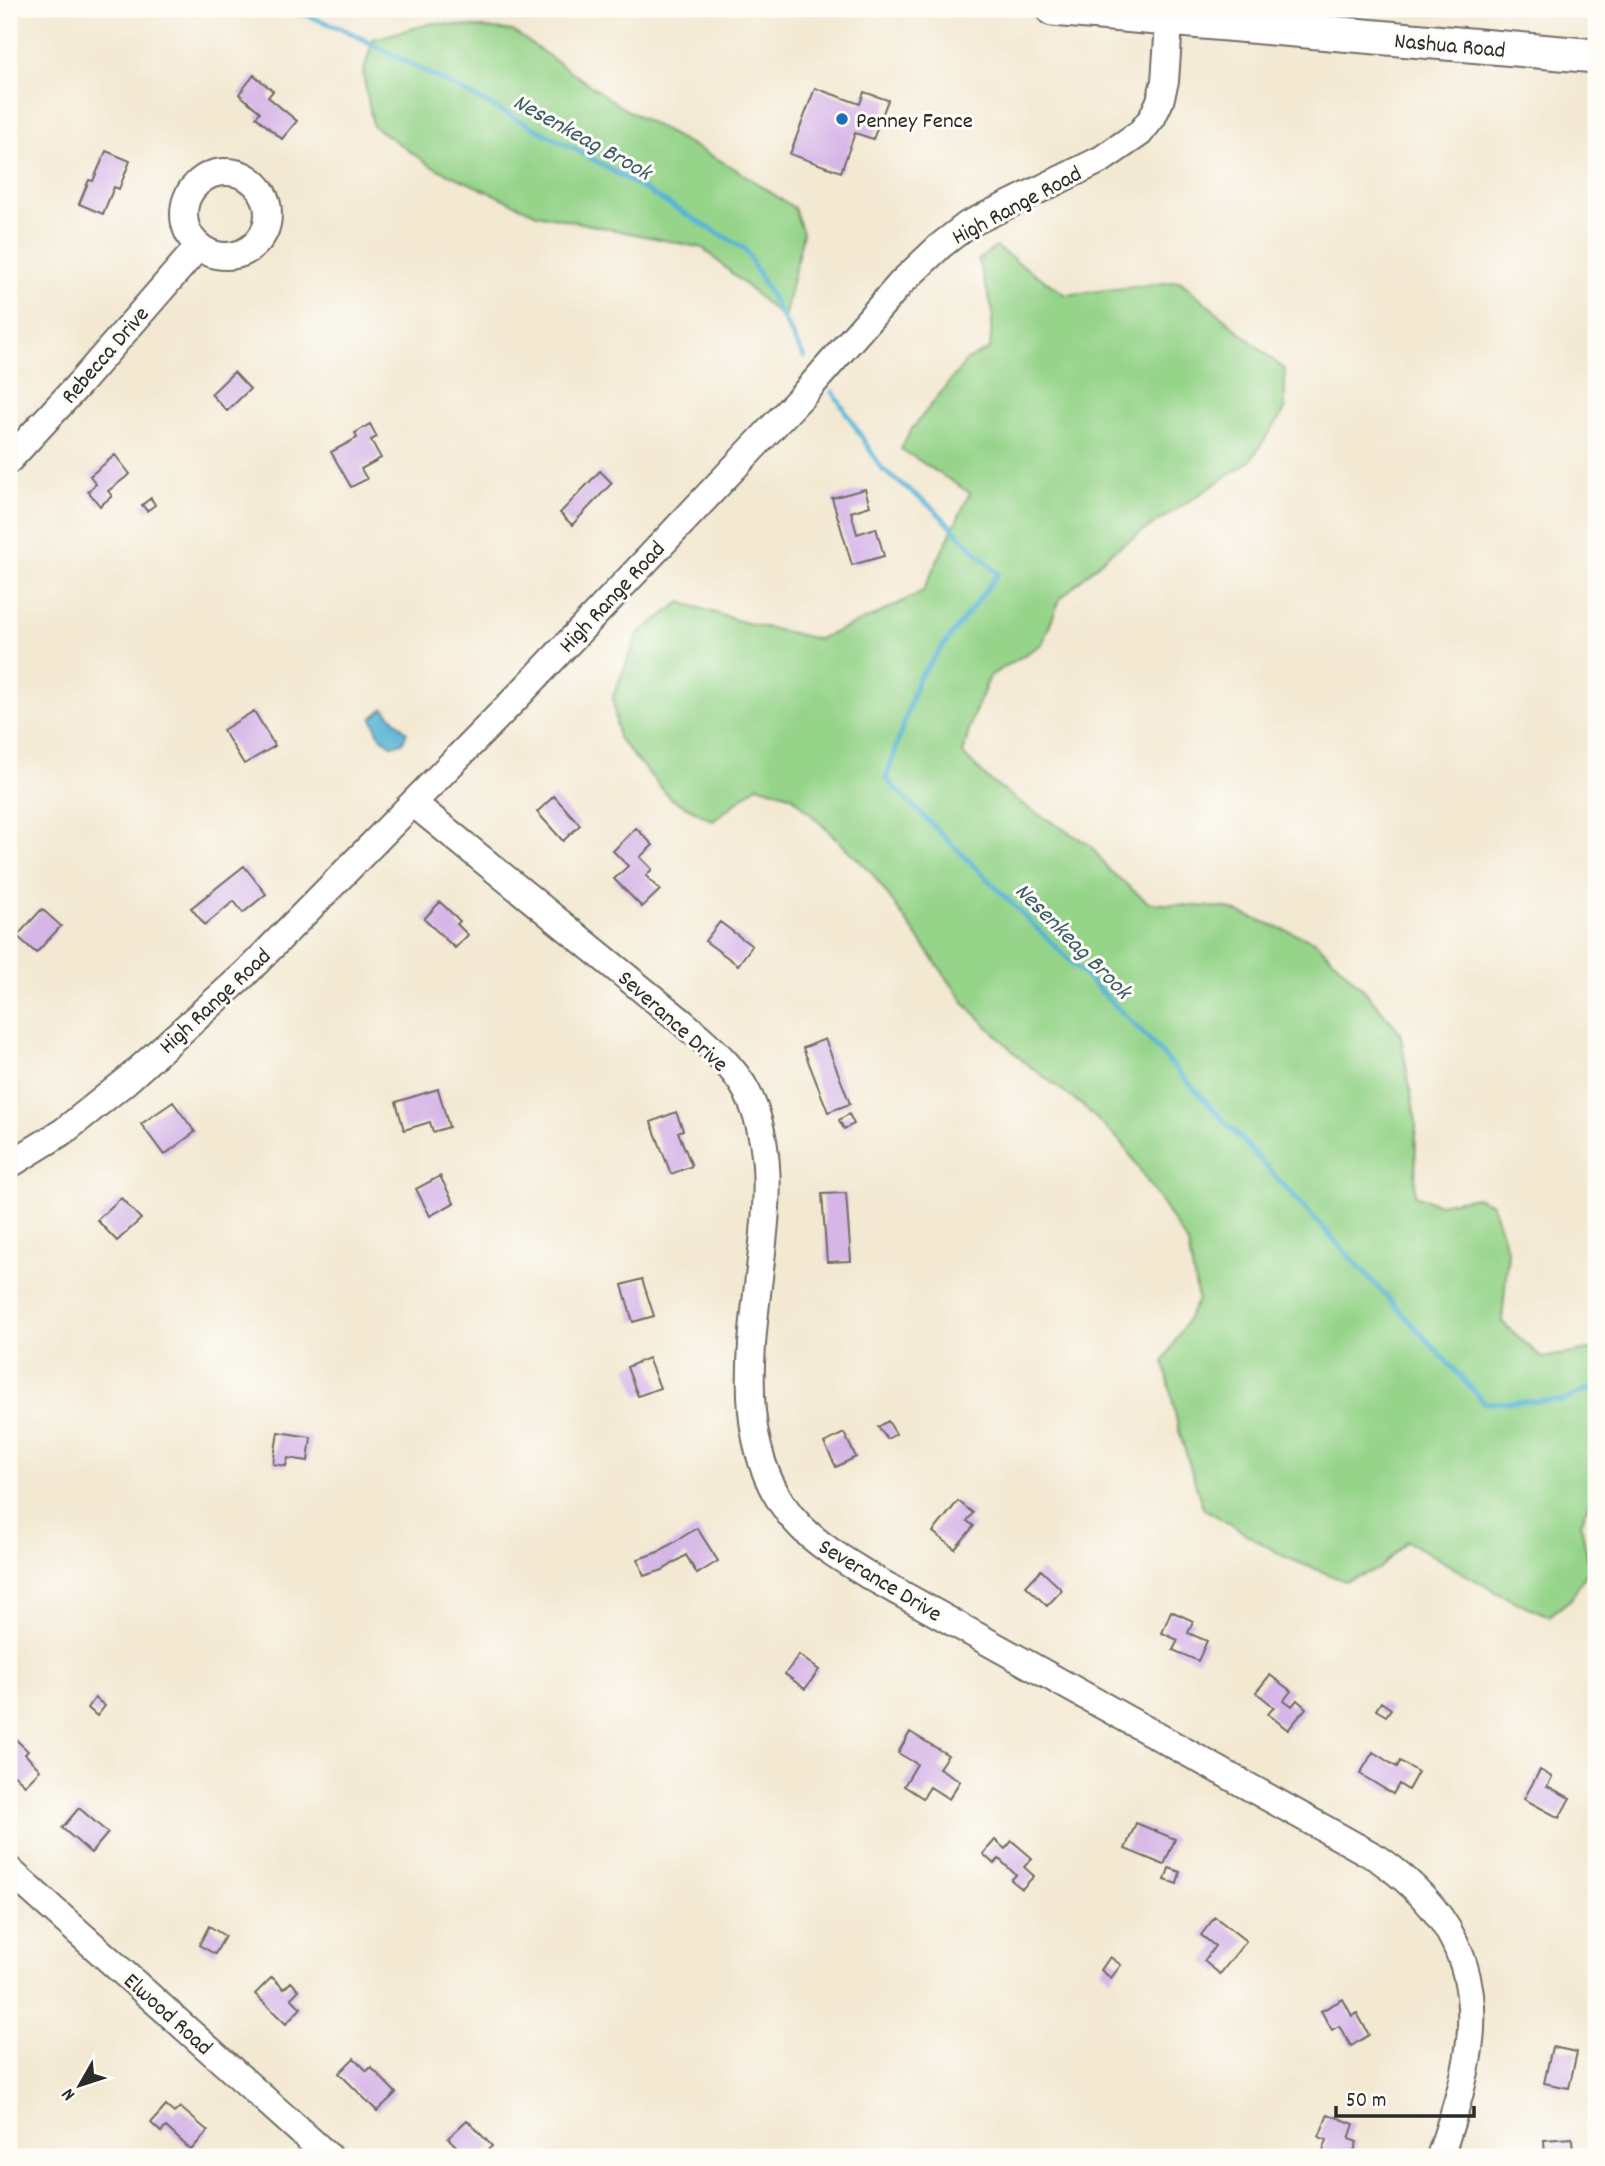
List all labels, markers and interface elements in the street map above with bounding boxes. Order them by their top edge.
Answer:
street label: Nashua Road [1393,26,1507,69]
water label: Nesenkeag Brook [506,87,659,192]
place label: Penney Fence [856,106,973,139]
marker: Penney Fence [834,111,850,127]
street label: High Range Road [947,159,1088,255]
street label: Rebecca Drive [55,300,159,413]
street label: High Range Road [553,535,674,662]
water label: Nesenkeag Brook [1006,876,1140,1010]
street label: High Range Road [153,942,280,1063]
street label: Severance Drive [609,964,734,1081]
street label: Severance Drive [811,1532,947,1632]
street label: Elwood Road [115,1966,219,2065]
north arrow [46,2050,116,2120]
scale bar [1336,2075,1474,2119]
text: N [56,2081,83,2106]
text: 50 m [1346,2087,1386,2117]

